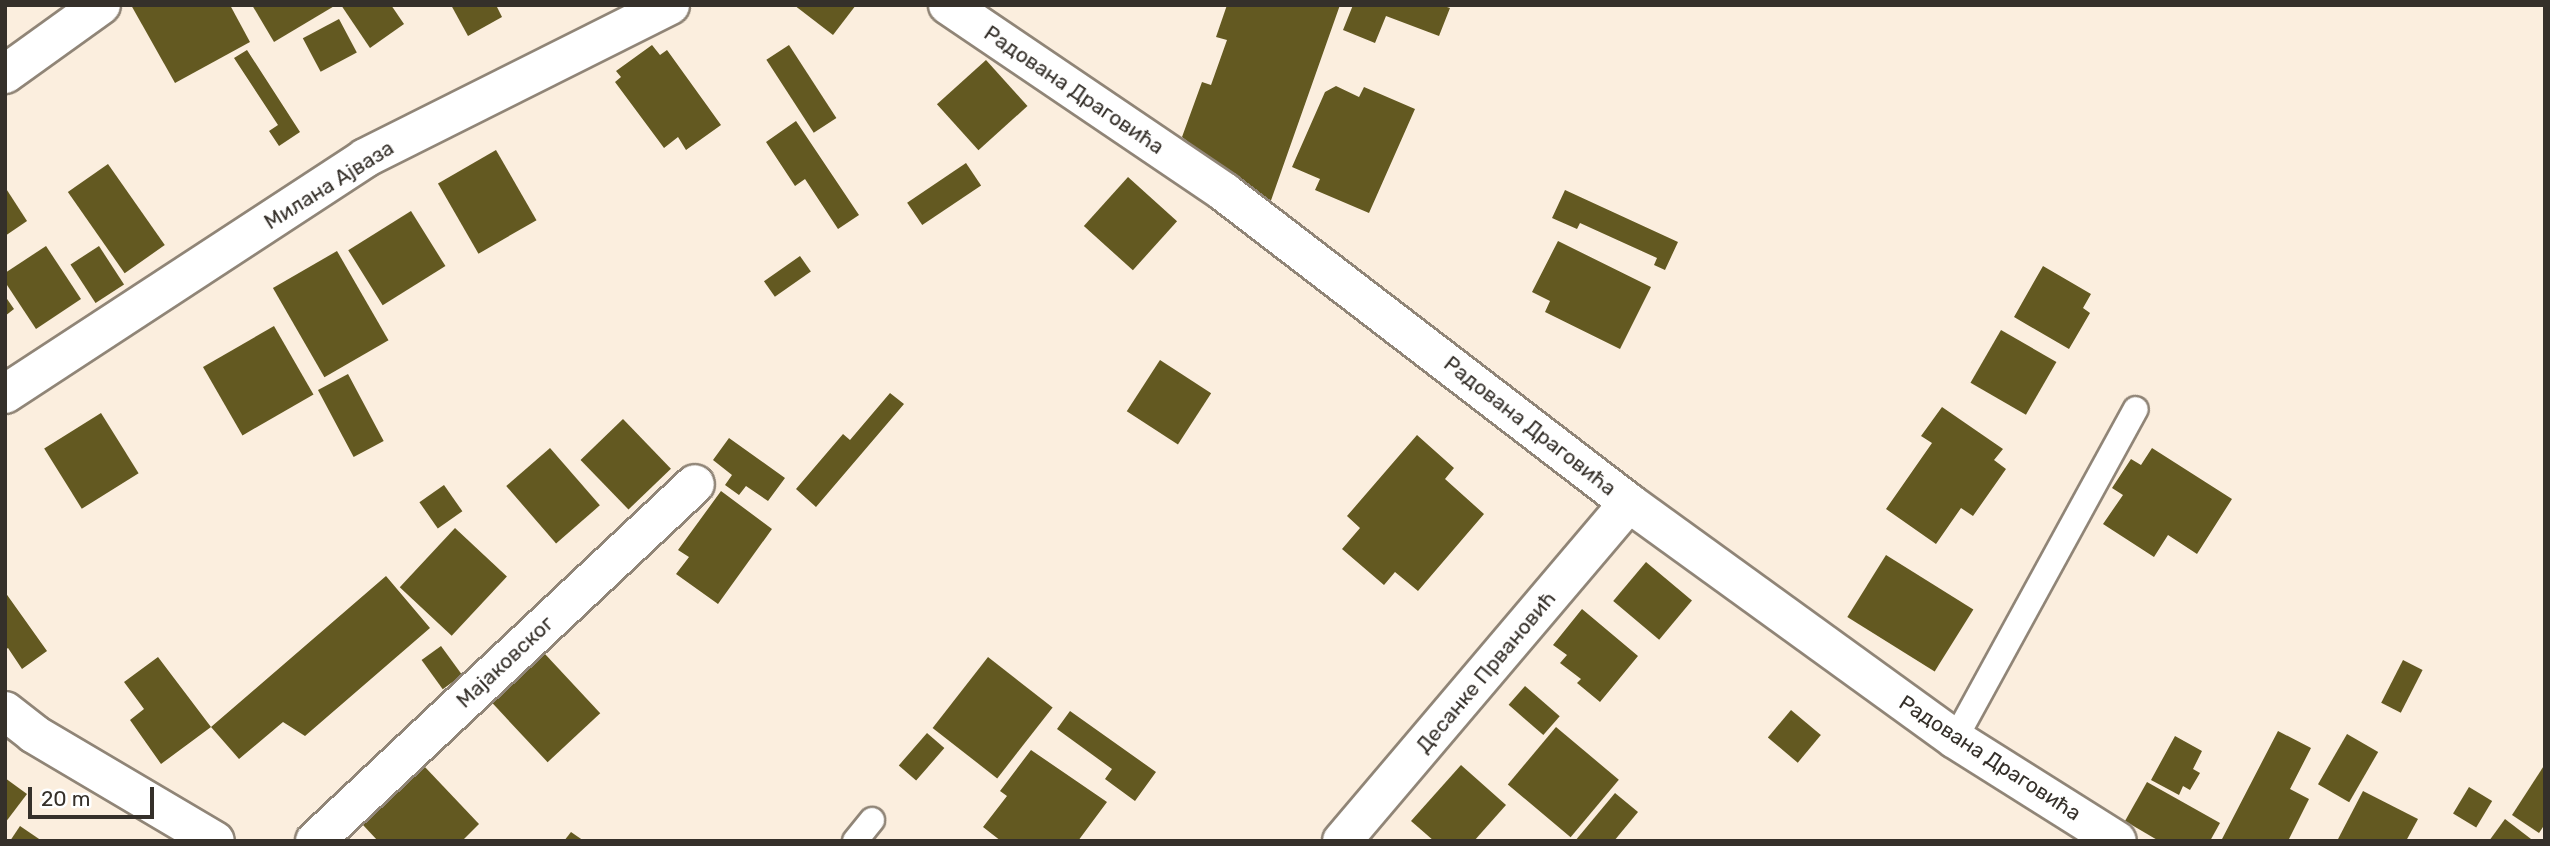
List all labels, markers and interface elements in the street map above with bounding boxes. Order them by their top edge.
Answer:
street label: Радована Драговића [979,20,1169,160]
street label: Милана Ајваза [260,135,398,235]
street label: Радована Драговића [1439,351,1621,501]
street label: Десанке Првановић [1411,586,1561,758]
street label: Мајаковског [451,611,559,713]
street label: Радована Драговића [1894,690,2086,826]
scale bar [32,772,158,816]
text: 20 m [41,786,90,811]

